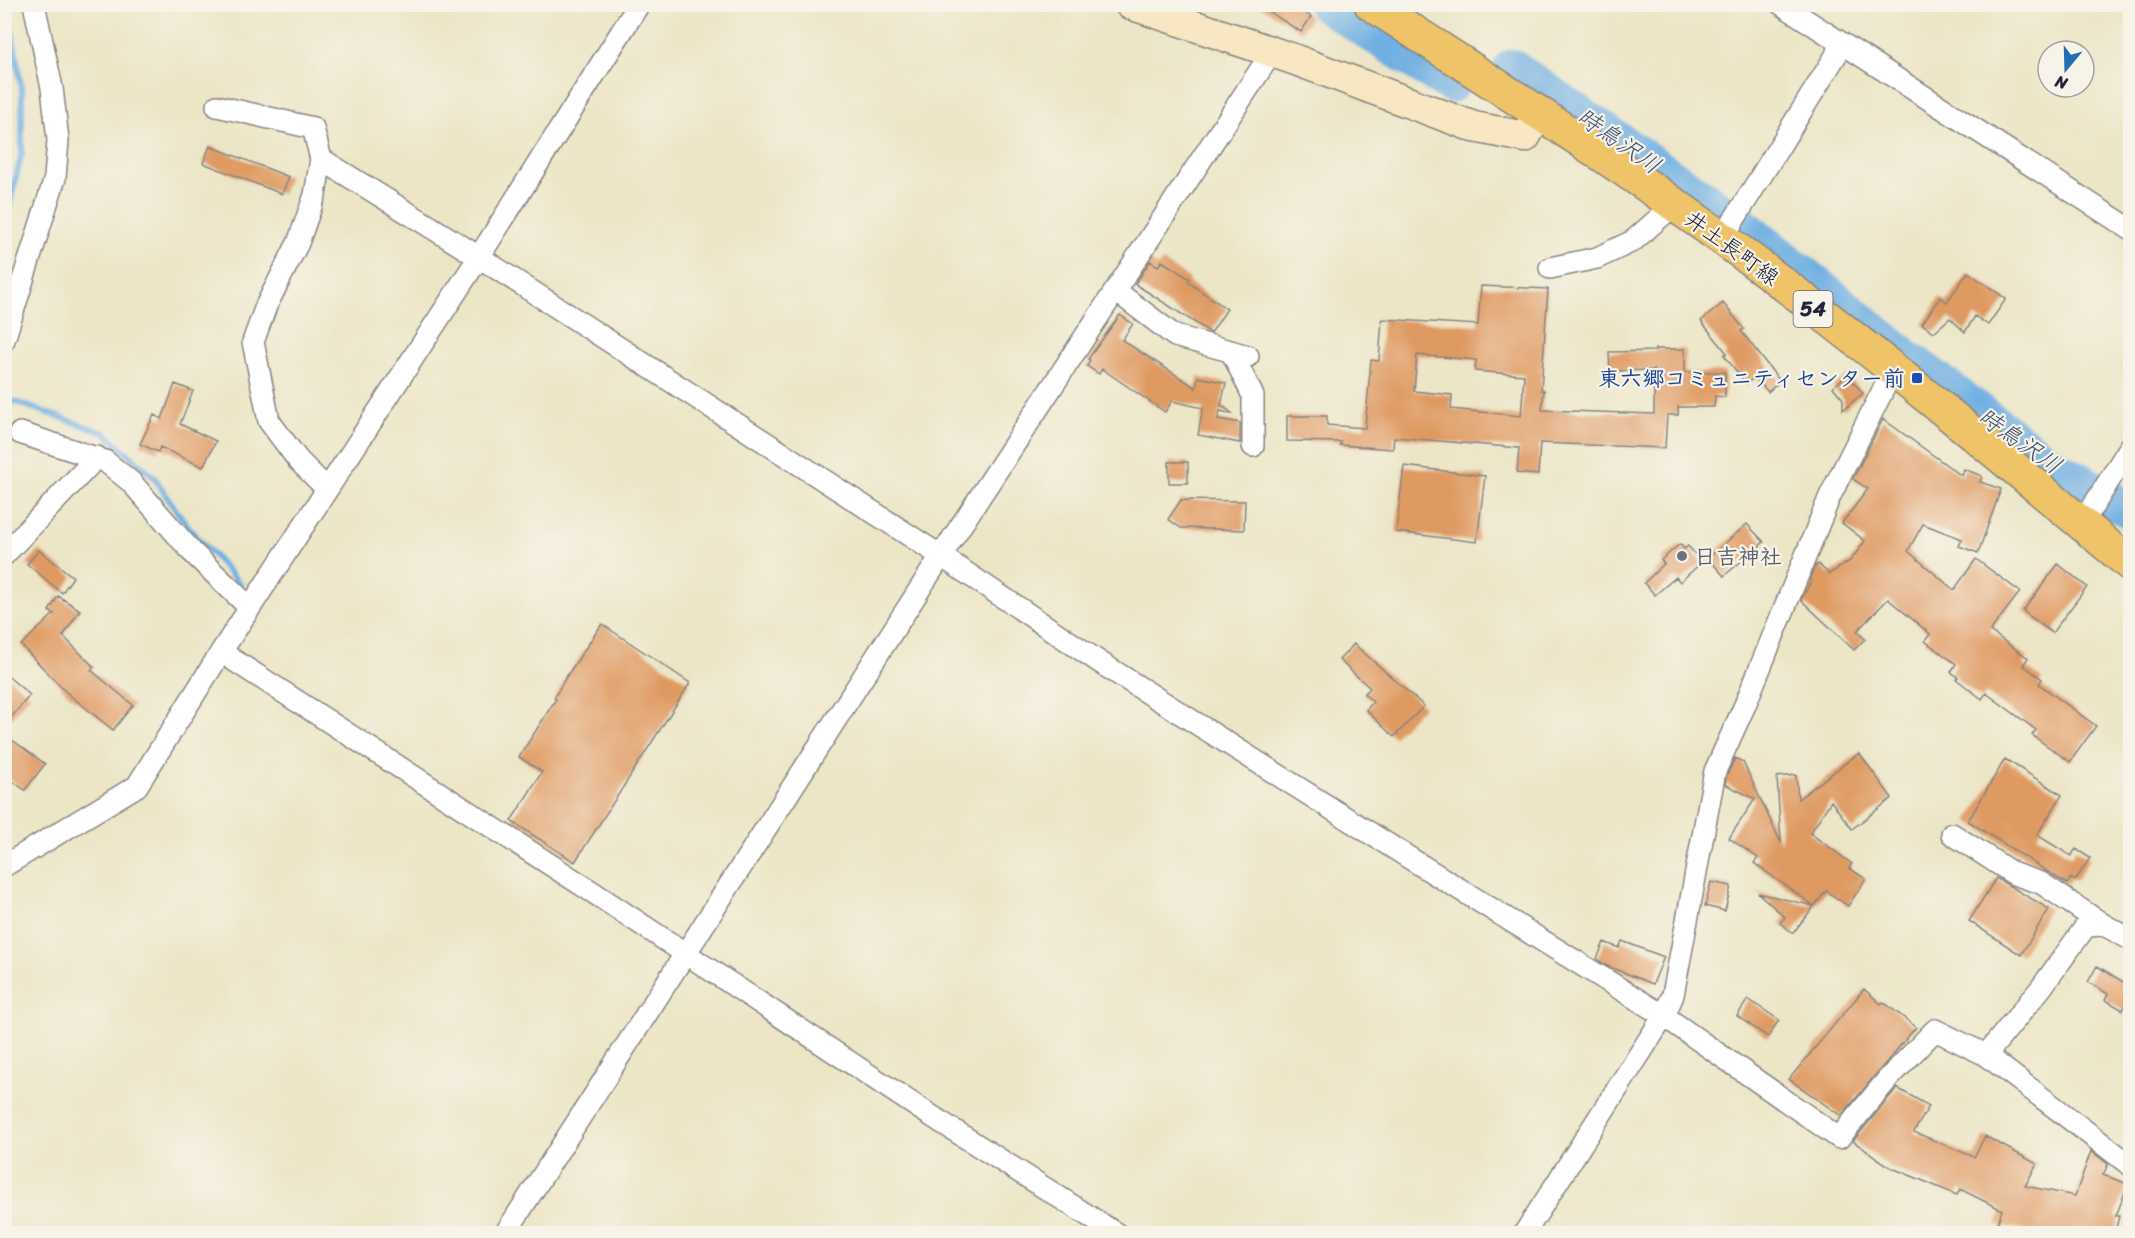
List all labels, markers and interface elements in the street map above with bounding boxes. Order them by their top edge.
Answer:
north arrow [2036,39,2096,99]
text: N [2050,67,2072,99]
water label: 時鳥沢川 [1568,96,1670,186]
street label: 井土長町線 [1676,200,1788,296]
road number: 54 [1794,291,1832,327]
place label: 東六郷コミュニティセンター前 [1598,359,1905,398]
marker: 東六郷コミュニティセンター前 [1910,371,1924,385]
water label: 時鳥沢川 [1969,396,2071,486]
place label: 日吉神社 [1694,537,1782,576]
marker: 日吉神社 [1675,549,1689,563]

